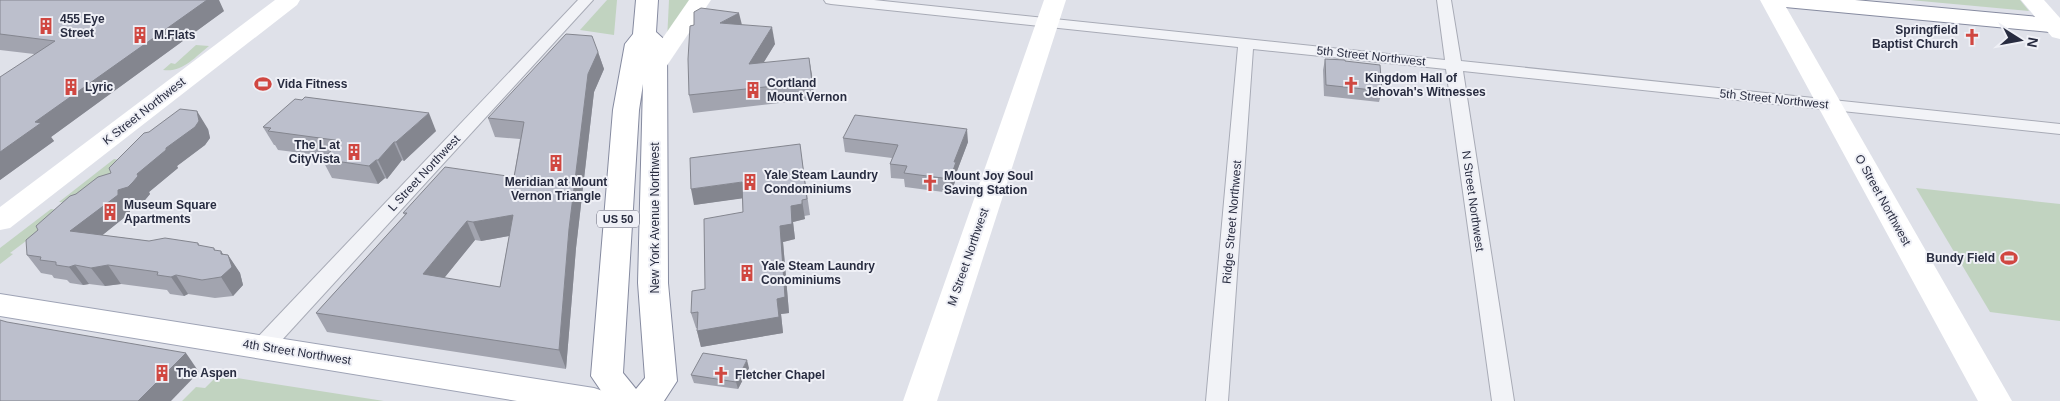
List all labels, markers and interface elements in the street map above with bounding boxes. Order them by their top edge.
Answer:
place label: 455 Eye Street [60,12,105,40]
north arrow [1995,15,2045,65]
building icon: 455 Eye Street [36,16,56,36]
place label: Springfield Baptist Church [1872,23,1958,51]
building icon: M.Flats [130,25,150,45]
church icon: Springfield Baptist Church [1962,27,1982,47]
place label: M.Flats [154,28,196,42]
text: N [2024,36,2042,49]
street label: 5th Street Northwest [1316,43,1427,69]
place label: Kingdom Hall of Jehovah's Witnesses [1365,71,1486,99]
street label: K Street Northwest [100,74,189,148]
sports icon: Vida Fitness [253,74,273,94]
church icon: Kingdom Hall of Jehovah's Witnesses [1341,75,1361,95]
place label: Cortland Mount Vernon [767,76,847,104]
building icon: Lyric [61,77,81,97]
place label: Vida Fitness [277,77,348,91]
place label: Lyric [85,80,114,94]
building icon: Cortland Mount Vernon [743,80,763,100]
street label: 5th Street Northwest [1719,86,1830,112]
street label: L Street Northwest [385,132,463,214]
place label: The L at CityVista [289,138,340,166]
building icon: The L at CityVista [344,142,364,162]
street label: New York Avenue Northwest [648,142,662,294]
street label: N Street Northwest [1459,150,1487,253]
street label: O Street Northwest [1852,152,1914,249]
building icon: Meridian at Mount Vernon Triangle [546,153,566,173]
street label: Ridge Street Northwest [1220,159,1244,284]
place label: Yale Steam Laundry Condominiums [764,168,878,196]
place label: Mount Joy Soul Saving Station [944,169,1033,197]
building icon: Yale Steam Laundry Condominiums [740,172,760,192]
church icon: Mount Joy Soul Saving Station [920,173,940,193]
place label: Meridian at Mount Vernon Triangle [505,175,607,203]
place label: Museum Square Apartments [124,198,217,226]
building icon: Museum Square Apartments [100,202,120,222]
street label: M Street Northwest [945,206,992,308]
road number: US 50 [597,210,639,228]
sports icon: Bundy Field [1999,248,2019,268]
place label: Bundy Field [1926,251,1995,265]
place label: Yale Steam Laundry Conominiums [761,259,875,287]
building icon: Yale Steam Laundry Conominiums [737,263,757,283]
street label: 4th Street Northwest [242,337,353,368]
building icon: The Aspen [152,363,172,383]
church icon: Fletcher Chapel [711,365,731,385]
place label: The Aspen [176,366,237,380]
place label: Fletcher Chapel [735,368,825,382]

